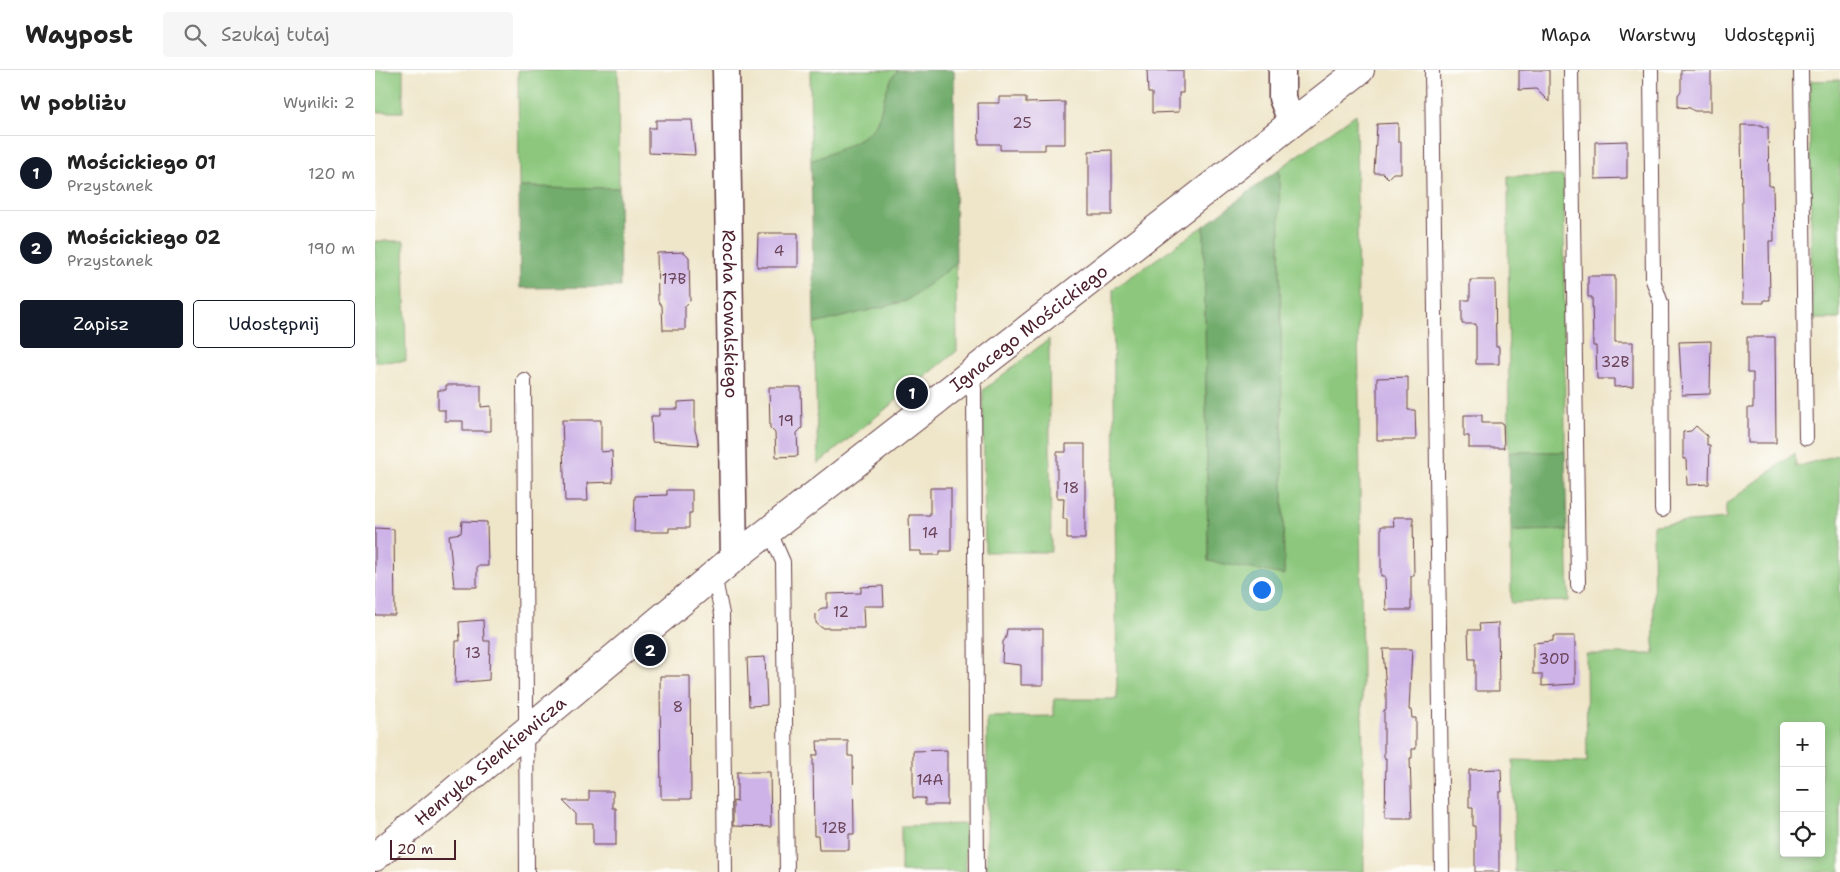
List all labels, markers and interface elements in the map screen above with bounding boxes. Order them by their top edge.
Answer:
search box [163,12,513,57]
text: Waypost [25,19,133,51]
icon: search [181,21,209,49]
text: Szukaj tutaj [221,22,330,47]
text: Mapa [1541,23,1591,47]
text: Warstwy [1619,23,1696,47]
text: Udostępnij [1724,23,1815,47]
text: W pobliżu [20,89,127,117]
text: Wyniki: 2 [283,92,355,113]
house number: 25 [1012,113,1032,133]
text: Mościckiego 01 [67,150,216,175]
text: 1 [32,163,40,184]
text: 120 m [308,163,355,184]
text: Przystanek [67,175,153,196]
text: Mościckiego 02 [67,225,221,250]
street label: Rocha Kowalskiego [717,230,743,398]
text: 2 [30,238,42,259]
text: 190 m [308,238,355,259]
house number: 4 [774,241,784,261]
text: Przystanek [67,250,153,271]
street label: Ignacego Mościckiego [945,259,1113,397]
house number: 17B [662,269,687,289]
button: Zapisz [20,300,183,348]
button: Udostępnij [193,300,355,348]
house number: 32B [1601,352,1629,372]
pin: 1 [896,374,928,412]
house number: 19 [778,411,794,431]
house number: 18 [1063,478,1079,498]
house number: 14 [922,523,938,543]
your location [1249,577,1275,603]
house number: 12 [833,602,849,622]
pin: 2 [634,631,666,669]
house number: 13 [465,643,481,663]
house number: 30D [1539,649,1569,669]
street label: Henryka Sienkiewicza [409,691,571,831]
house number: 8 [673,697,683,717]
map controls [1780,722,1825,857]
button: + [1780,722,1825,767]
button: − [1780,767,1825,812]
house number: 14A [917,770,944,790]
button: locate [1780,812,1825,857]
house number: 12B [822,818,846,838]
scale bar [390,837,456,860]
text: 20 m [397,840,433,858]

